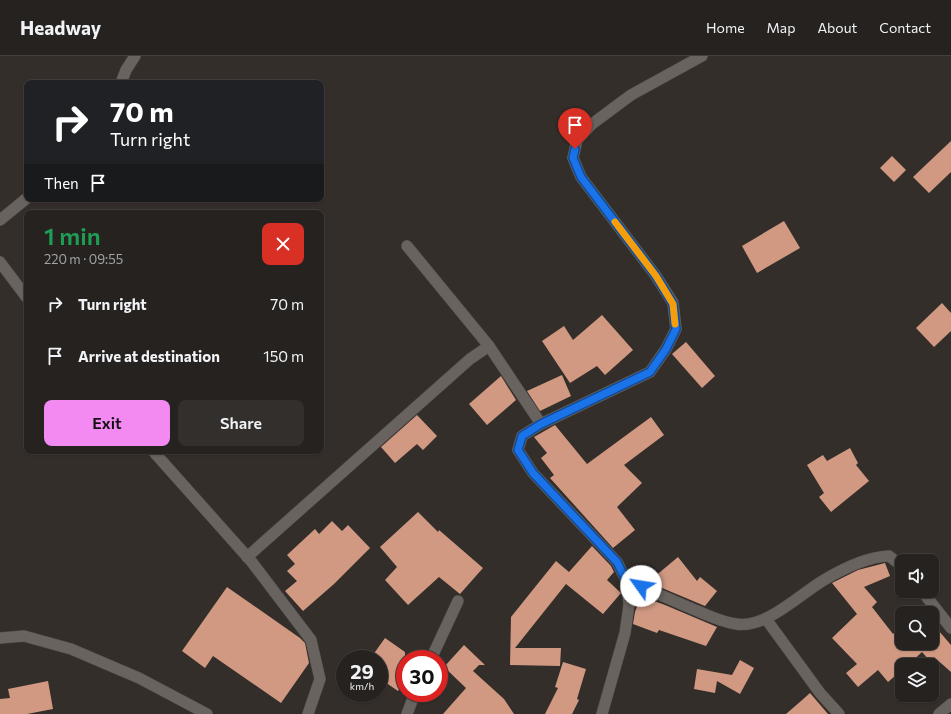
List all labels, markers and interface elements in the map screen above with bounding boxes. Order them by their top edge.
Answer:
text: Headway [20,16,101,39]
text: Home [706,19,745,36]
text: Map [767,19,795,36]
text: About [817,19,857,36]
text: Contact [879,19,931,36]
text: 70 m [110,94,174,128]
icon: right [44,96,96,148]
pin [558,108,592,149]
icon: arrive [564,114,586,136]
text: Turn right [110,128,190,150]
icon: arrive [87,172,109,194]
text: Then [44,174,79,192]
text: 1 min [44,221,101,250]
button: close [262,223,304,265]
text: 220 m · 09:55 [44,251,123,267]
icon: right [44,293,66,315]
text: Turn right [78,295,147,313]
text: 70 m [270,295,304,313]
icon: arrive [44,345,66,367]
text: Arrive at destination [78,347,220,365]
text: 150 m [263,347,304,365]
button: Exit [44,400,170,446]
button: Share [178,400,304,446]
map controls [895,554,939,702]
button: sound [895,554,939,598]
position arrow [620,565,662,607]
button: search [895,606,939,650]
speed limit sign: 30 [396,650,448,702]
button: layers [895,658,939,702]
text: 29 [350,659,374,683]
text: km/h [350,680,374,692]

